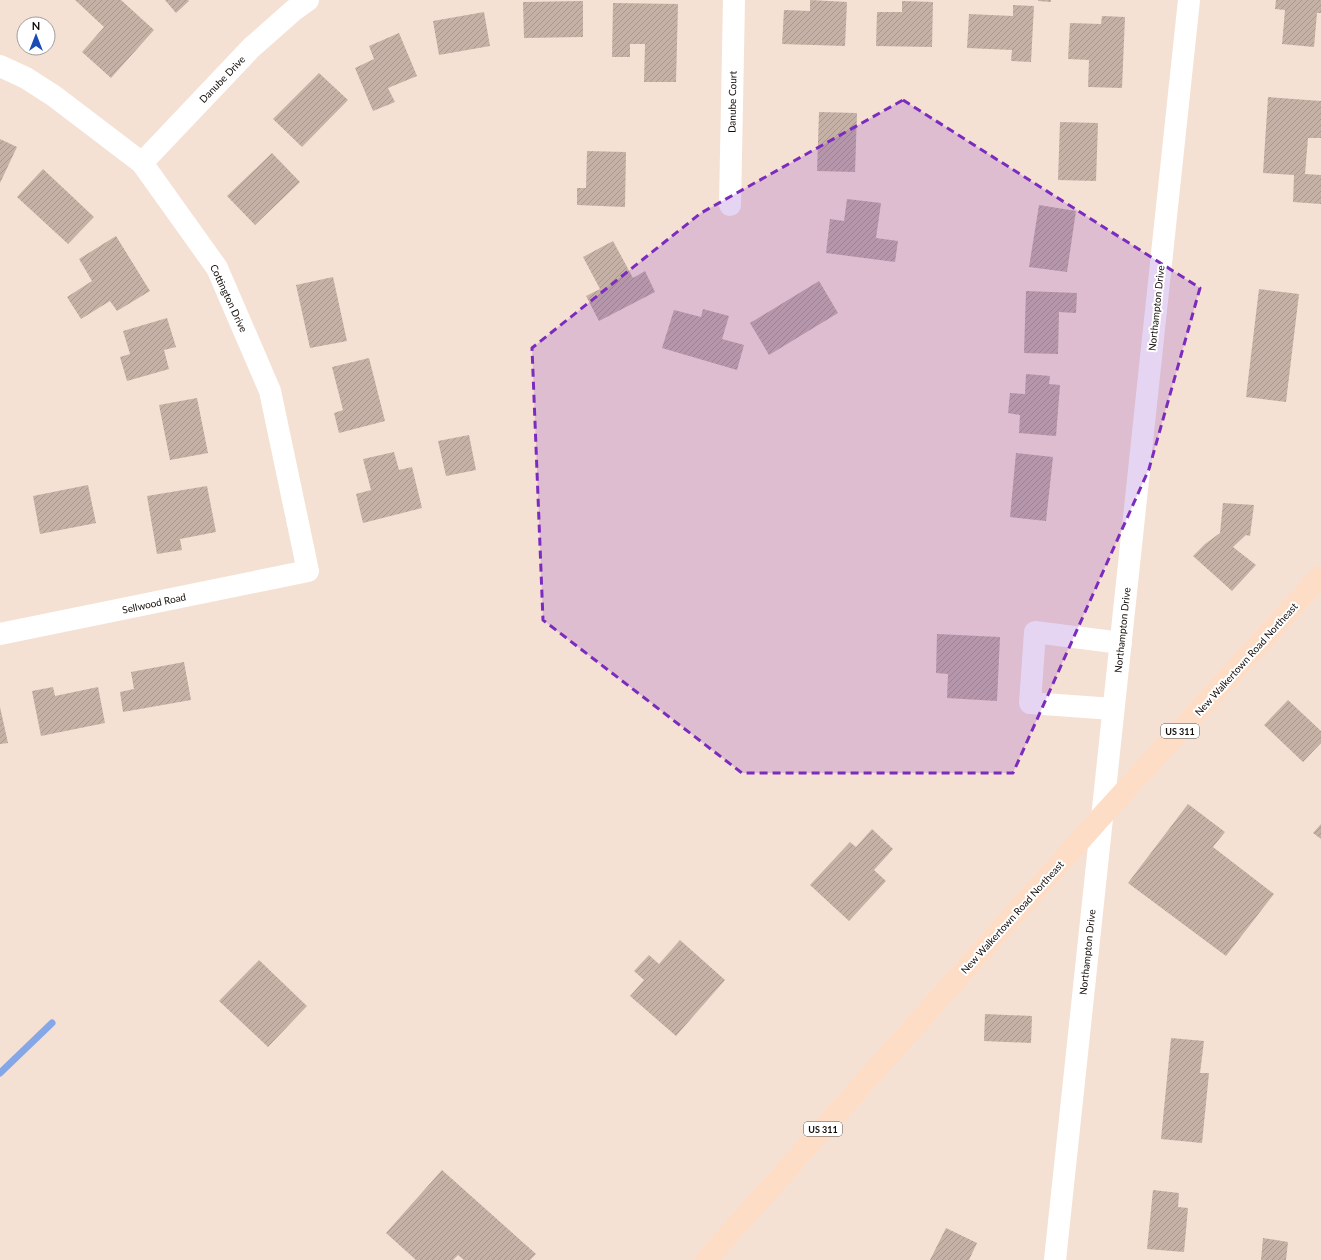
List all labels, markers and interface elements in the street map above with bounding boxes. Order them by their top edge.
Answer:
north arrow [16,16,56,56]
text: N [32,19,40,32]
street label: Danube Drive [197,53,247,105]
street label: Danube Court [725,70,739,133]
street label: Cottington Drive [208,262,250,334]
street label: Northampton Drive [1146,265,1166,351]
street label: Northampton Drive [1112,587,1132,673]
street label: Sellwood Road [121,590,187,616]
street label: New Walkertown Road Northeast [1192,600,1300,718]
road number: US 311 [1161,724,1199,738]
street label: New Walkertown Road Northeast [958,858,1066,976]
street label: Northampton Drive [1077,909,1097,995]
road number: US 311 [804,1122,842,1136]

